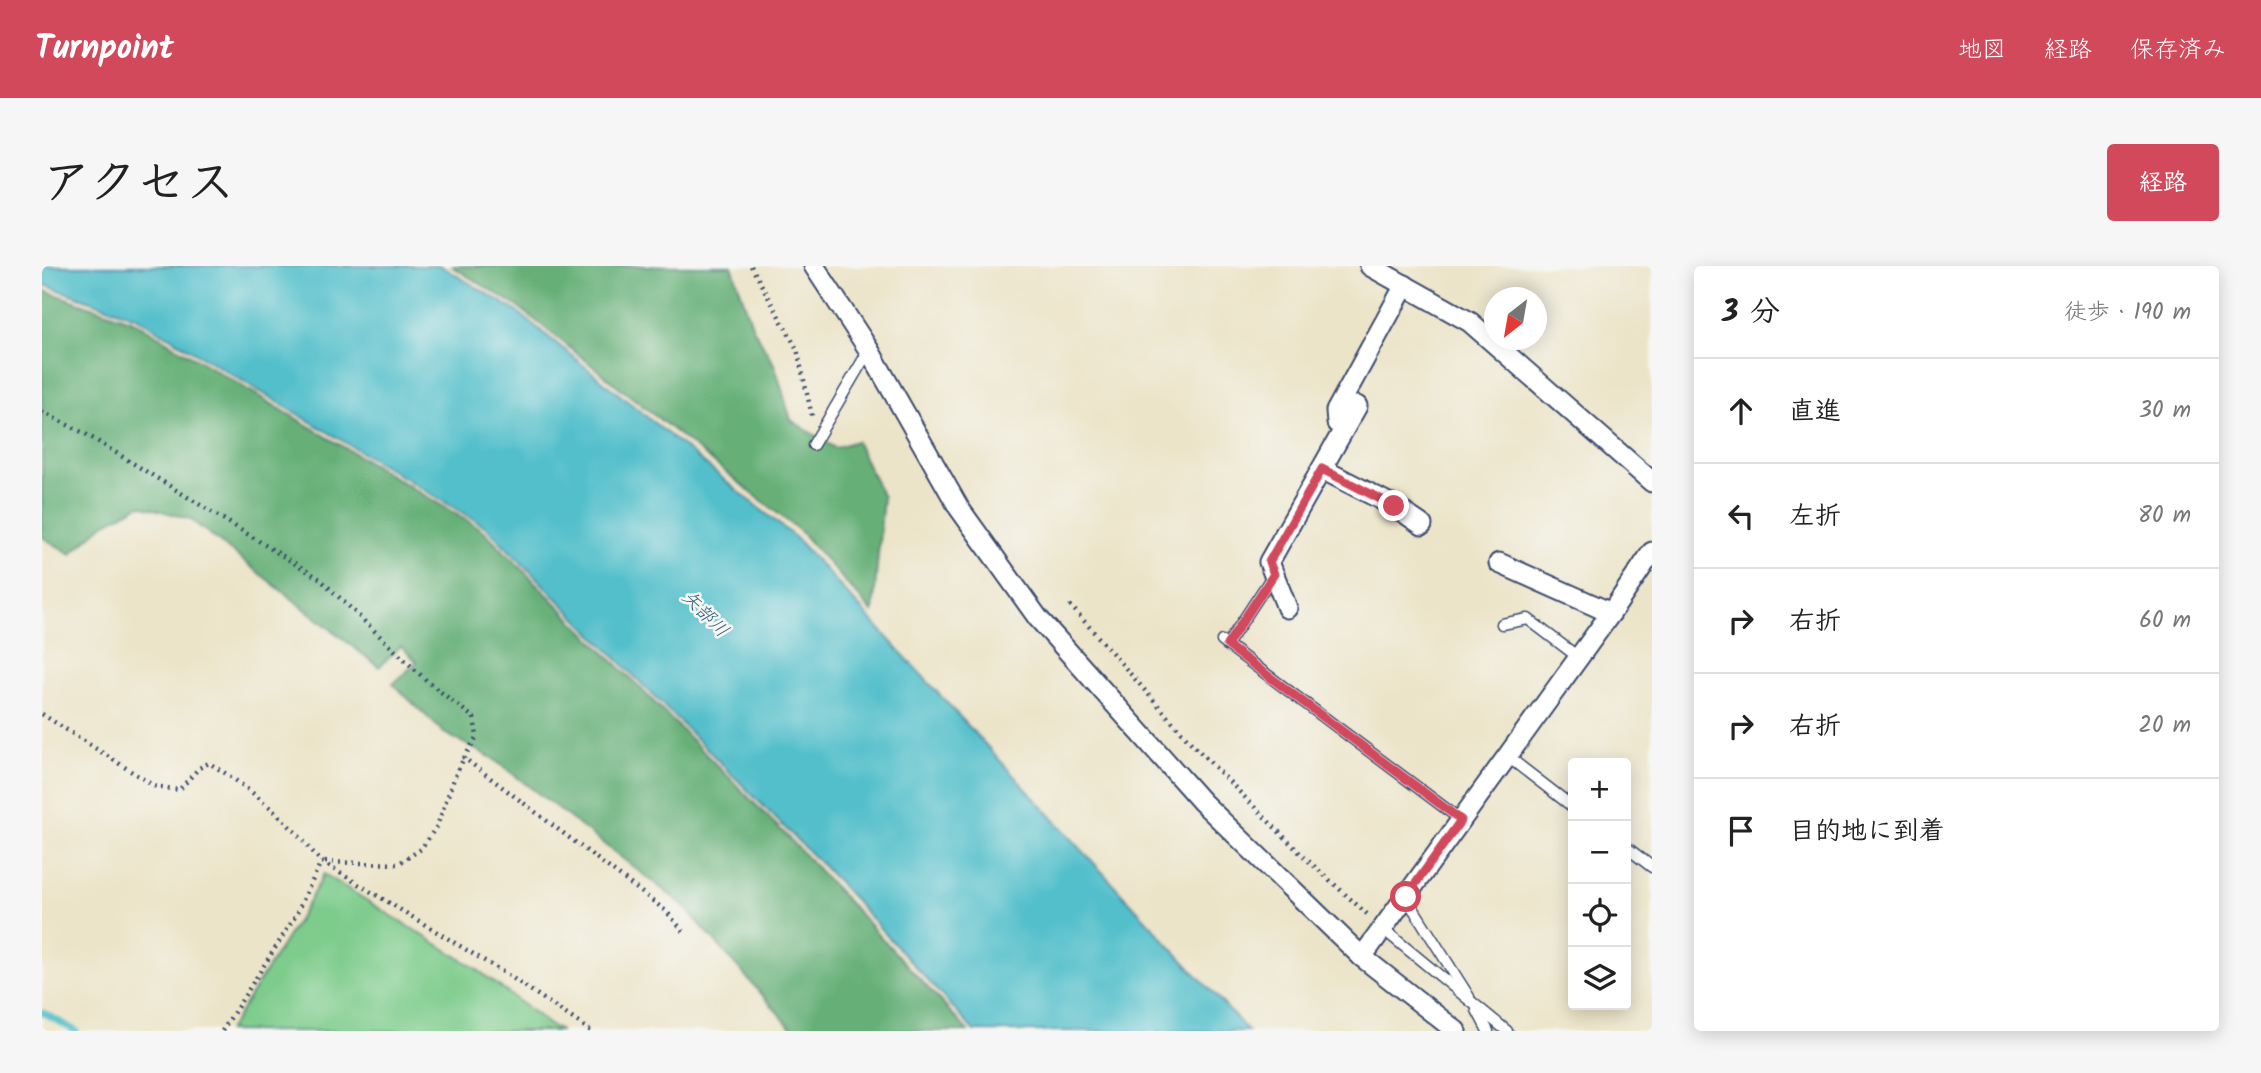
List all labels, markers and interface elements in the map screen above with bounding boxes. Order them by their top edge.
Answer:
text: Turnpoint [35,23,174,76]
text: 地図 [1958,31,2006,70]
text: 経路 [2044,31,2092,70]
text: 保存済み [2130,31,2226,70]
button: 経路 [2107,144,2219,221]
text: アクセス [42,146,235,224]
north arrow [1484,287,1547,350]
text: 3 分 [1722,289,1780,337]
text: 徒歩 · 190 m [2064,295,2191,331]
text: 直進 [1789,391,1841,433]
icon: ahead [1722,392,1760,430]
text: 30 m [2139,393,2191,429]
route end [1378,490,1409,521]
text: 左折 [1789,496,1841,538]
icon: left [1722,497,1760,535]
text: 80 m [2138,498,2191,534]
water label: 矢部川 [674,584,735,645]
text: 右折 [1789,601,1841,643]
icon: right [1722,602,1760,640]
text: 60 m [2139,603,2191,639]
text: 右折 [1789,706,1841,748]
icon: right [1722,707,1760,745]
text: 20 m [2139,708,2191,744]
map controls [1568,758,1631,1010]
button: + [1568,758,1631,821]
text: 目的地に到着 [1789,811,1945,853]
icon: arrive [1722,812,1760,850]
button: − [1568,821,1631,884]
route start [1390,881,1421,912]
button: locate [1568,884,1631,947]
button: layers [1568,947,1631,1010]

